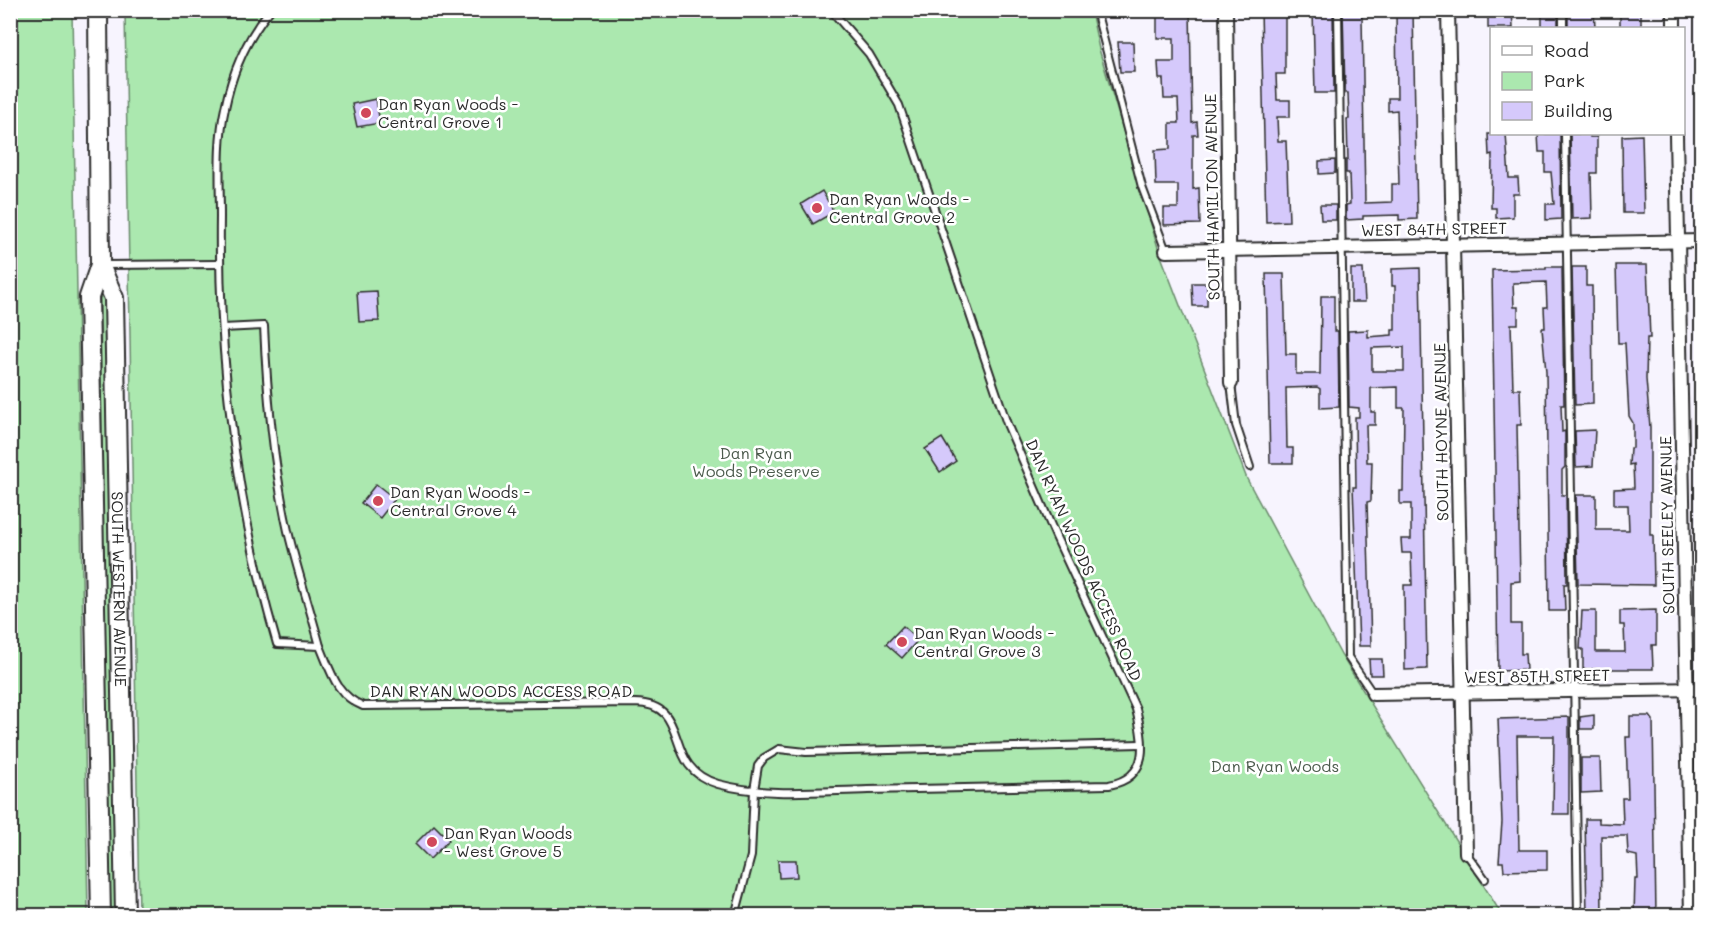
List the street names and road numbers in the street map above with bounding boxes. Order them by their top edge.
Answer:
street label: SOUTH HAMILTON AVENUE [1199,93,1224,301]
street label: WEST 84TH STREET [1361,217,1507,240]
street label: SOUTH HOYNE AVENUE [1428,343,1453,521]
street label: DAN RYAN WOODS ACCESS ROAD [1021,436,1147,684]
street label: SOUTH SEELEY AVENUE [1654,436,1679,614]
street label: SOUTH WESTERN AVENUE [107,491,132,687]
street label: WEST 85TH STREET [1464,664,1610,687]
street label: DAN RYAN WOODS ACCESS ROAD [370,680,632,701]

